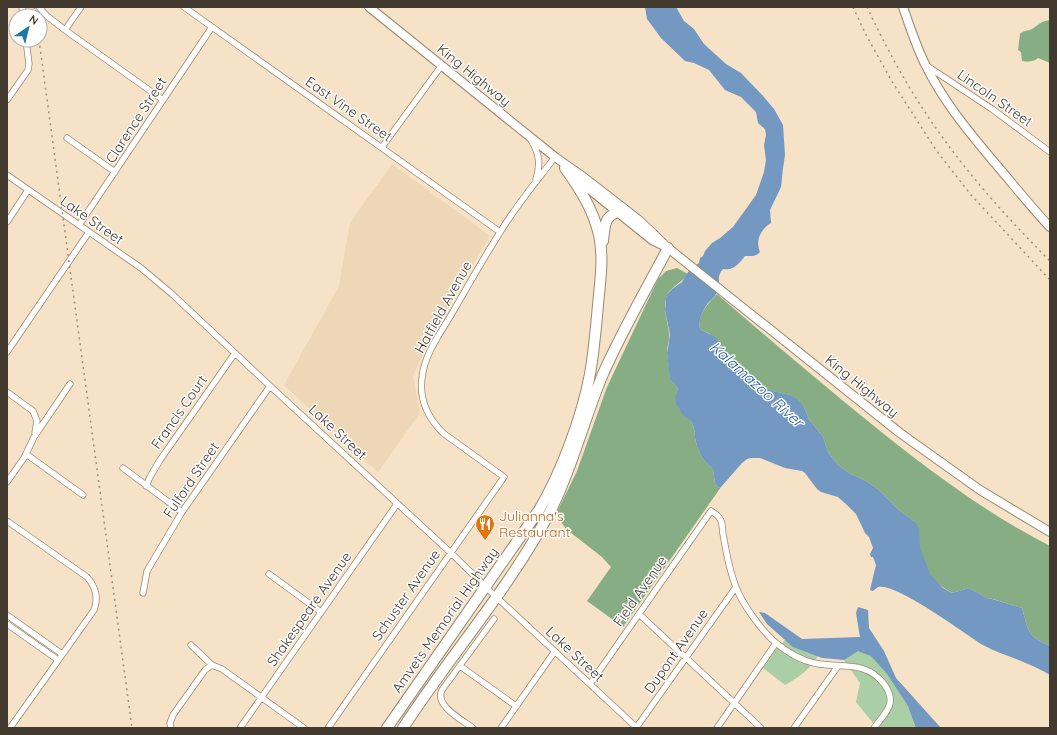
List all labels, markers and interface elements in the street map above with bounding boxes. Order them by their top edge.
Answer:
north arrow [8,8,48,48]
text: N [26,12,41,28]
street label: King Highway [433,40,515,110]
street label: Lincoln Street [954,65,1036,131]
street label: East Vine Street [302,72,396,146]
street label: Clarence Street [101,73,171,166]
street label: Lake Street [57,192,127,248]
street label: Hatfield Avenue [410,258,476,356]
water label: Kalamazoo River [706,337,809,432]
street label: King Highway [821,351,903,421]
street label: Francis Court [147,371,211,452]
street label: Lake Street [305,400,371,464]
street label: Fulford Street [159,438,223,521]
place label: Julianna's Restaurant [499,507,571,541]
restaurant icon: Julianna's Restaurant [474,513,496,541]
street label: Amvets Memorial Highway [388,544,502,696]
street label: Schuster Avenue [368,546,444,644]
street label: Shakespeare Avenue [263,548,355,670]
street label: Field Avenue [609,552,671,630]
street label: Dupont Avenue [640,605,712,697]
street label: Lake Street [542,622,608,686]

